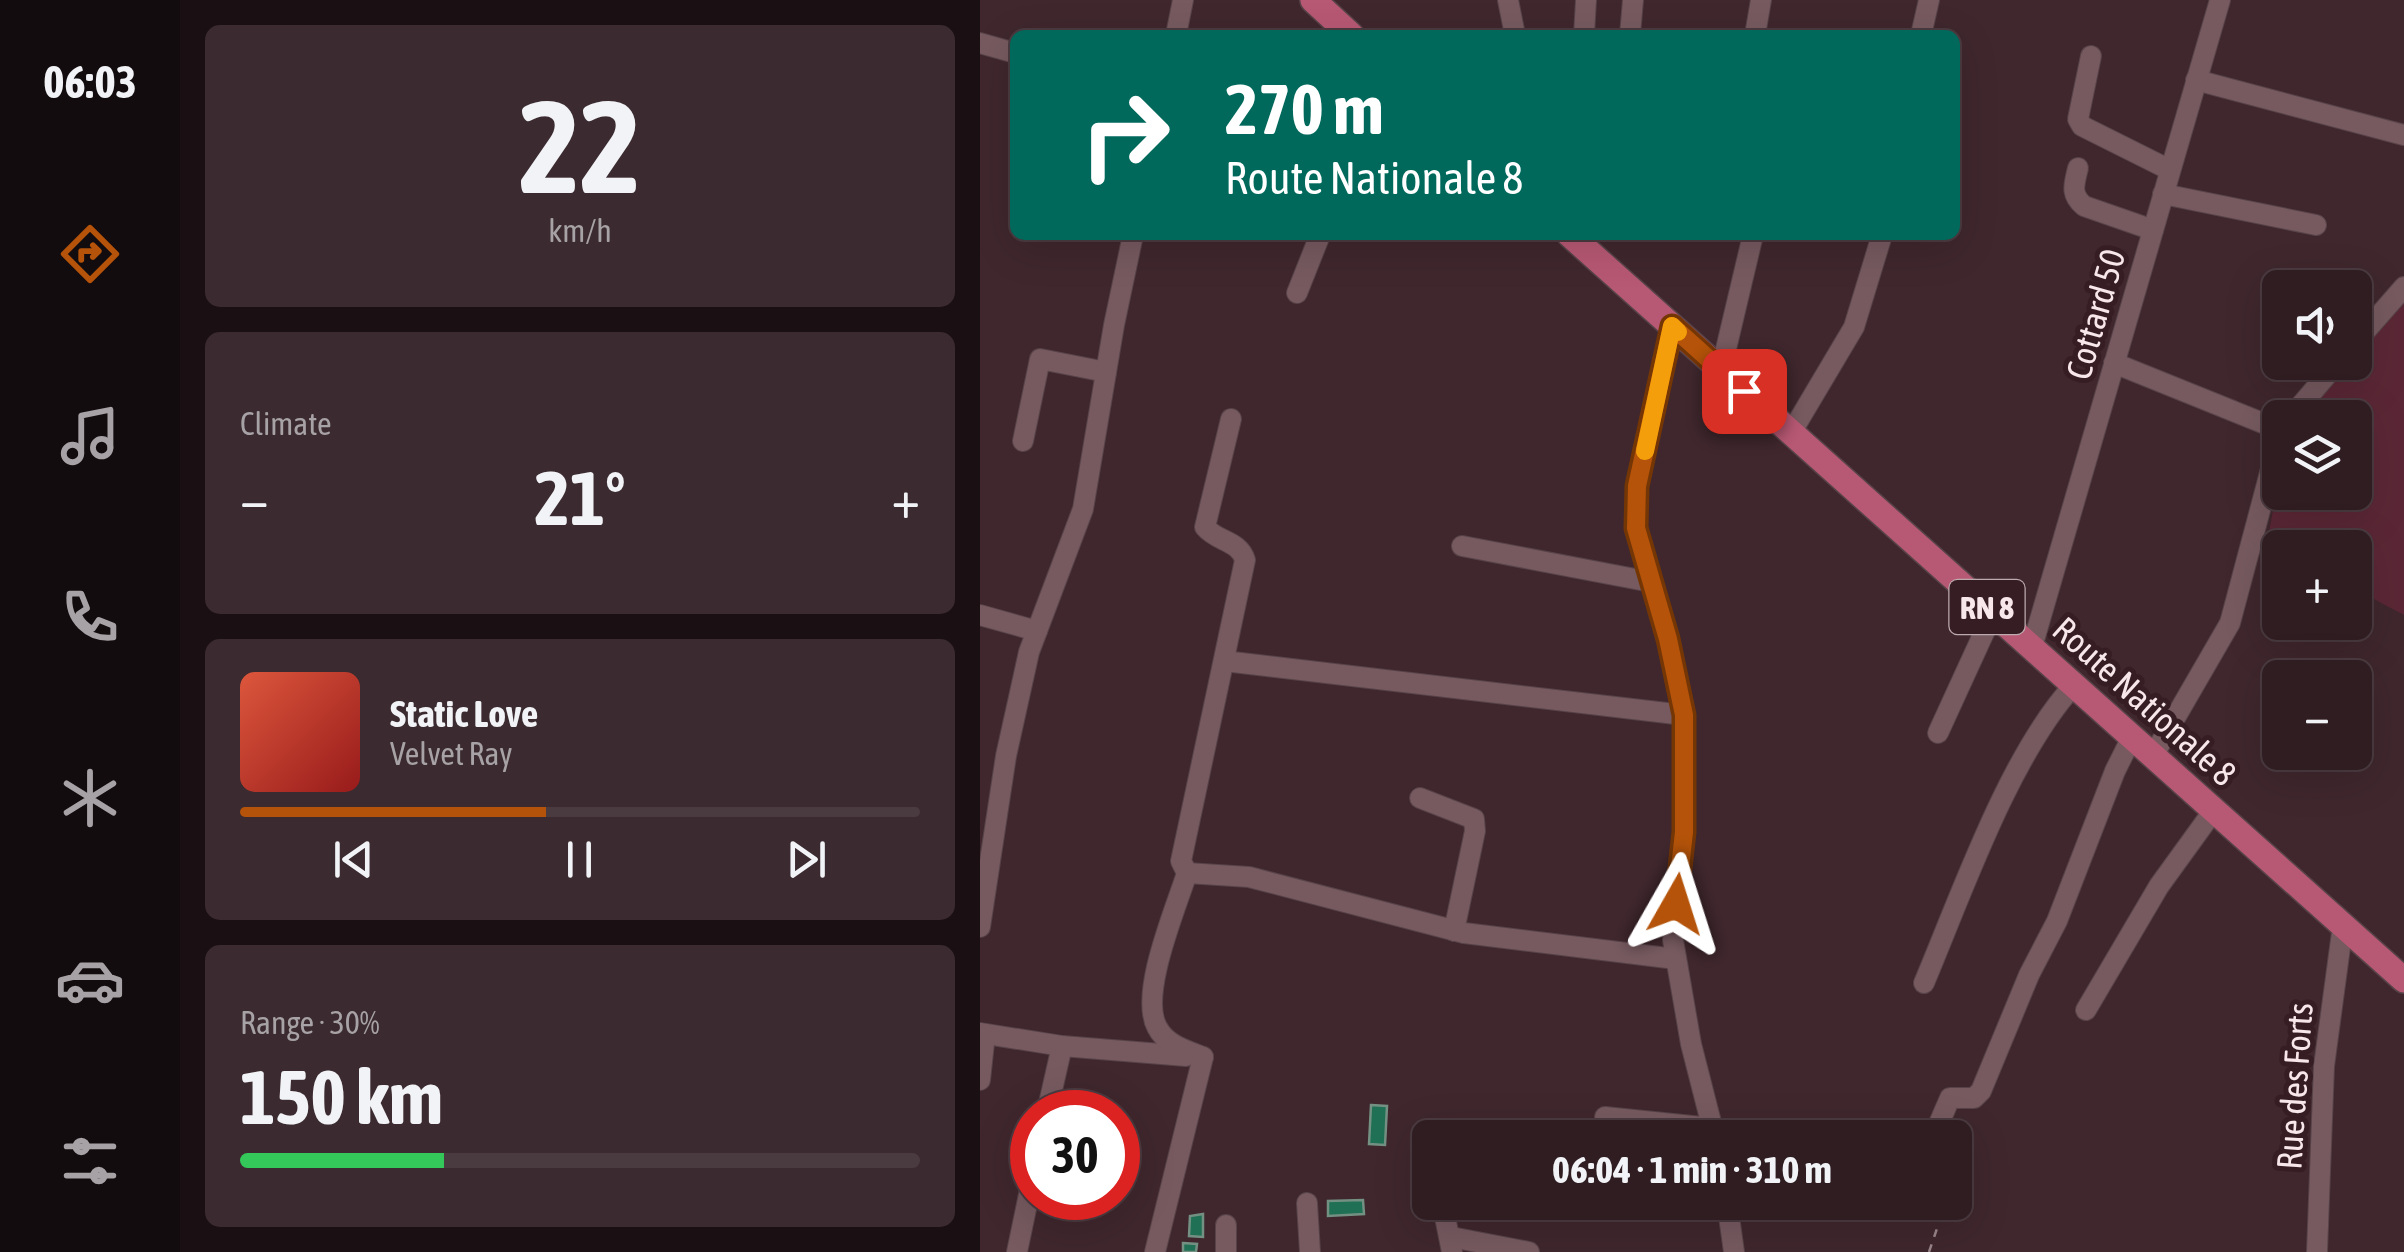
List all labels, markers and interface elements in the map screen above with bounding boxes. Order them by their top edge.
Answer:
text: 06:03 [43,56,137,108]
text: 270 m [1225,69,1384,149]
icon: right [1060,70,1190,200]
text: 22 [519,72,641,221]
text: Route Nationale 8 [1225,152,1523,204]
text: km/h [548,212,612,249]
icon: directions [55,219,125,289]
street label: Cottard 50 [2057,244,2133,384]
map controls [2262,270,2372,770]
button: sound [2262,270,2372,380]
pin [1702,349,1787,434]
icon: arrive [1717,364,1772,419]
button: layers [2262,400,2372,510]
icon: music [55,401,125,471]
text: Climate [240,405,332,442]
text: 21° [534,455,626,541]
text: − [240,467,269,530]
text: + [891,467,920,530]
button: + [2262,530,2372,640]
road number: RN 8 [1950,580,2024,634]
icon: phone [55,582,125,652]
street label: Route Nationale 8 [2045,608,2245,794]
button: − [2262,660,2372,770]
text: Static Love [390,692,538,735]
text: Velvet Ray [390,735,512,772]
icon: climate [55,763,125,833]
icon: previous [326,832,381,887]
icon: pause [552,832,607,887]
icon: next [779,832,834,887]
position arrow [1624,852,1728,956]
icon: car [55,945,125,1015]
street label: Rue des Forts [2268,1001,2320,1171]
text: Range · 30% [240,1004,380,1041]
text: 150 km [240,1054,443,1140]
speed limit sign: 30 [1010,1090,1140,1220]
icon: filters [55,1126,125,1196]
text: 06:04 · 1 min · 310 m [1552,1148,1832,1191]

